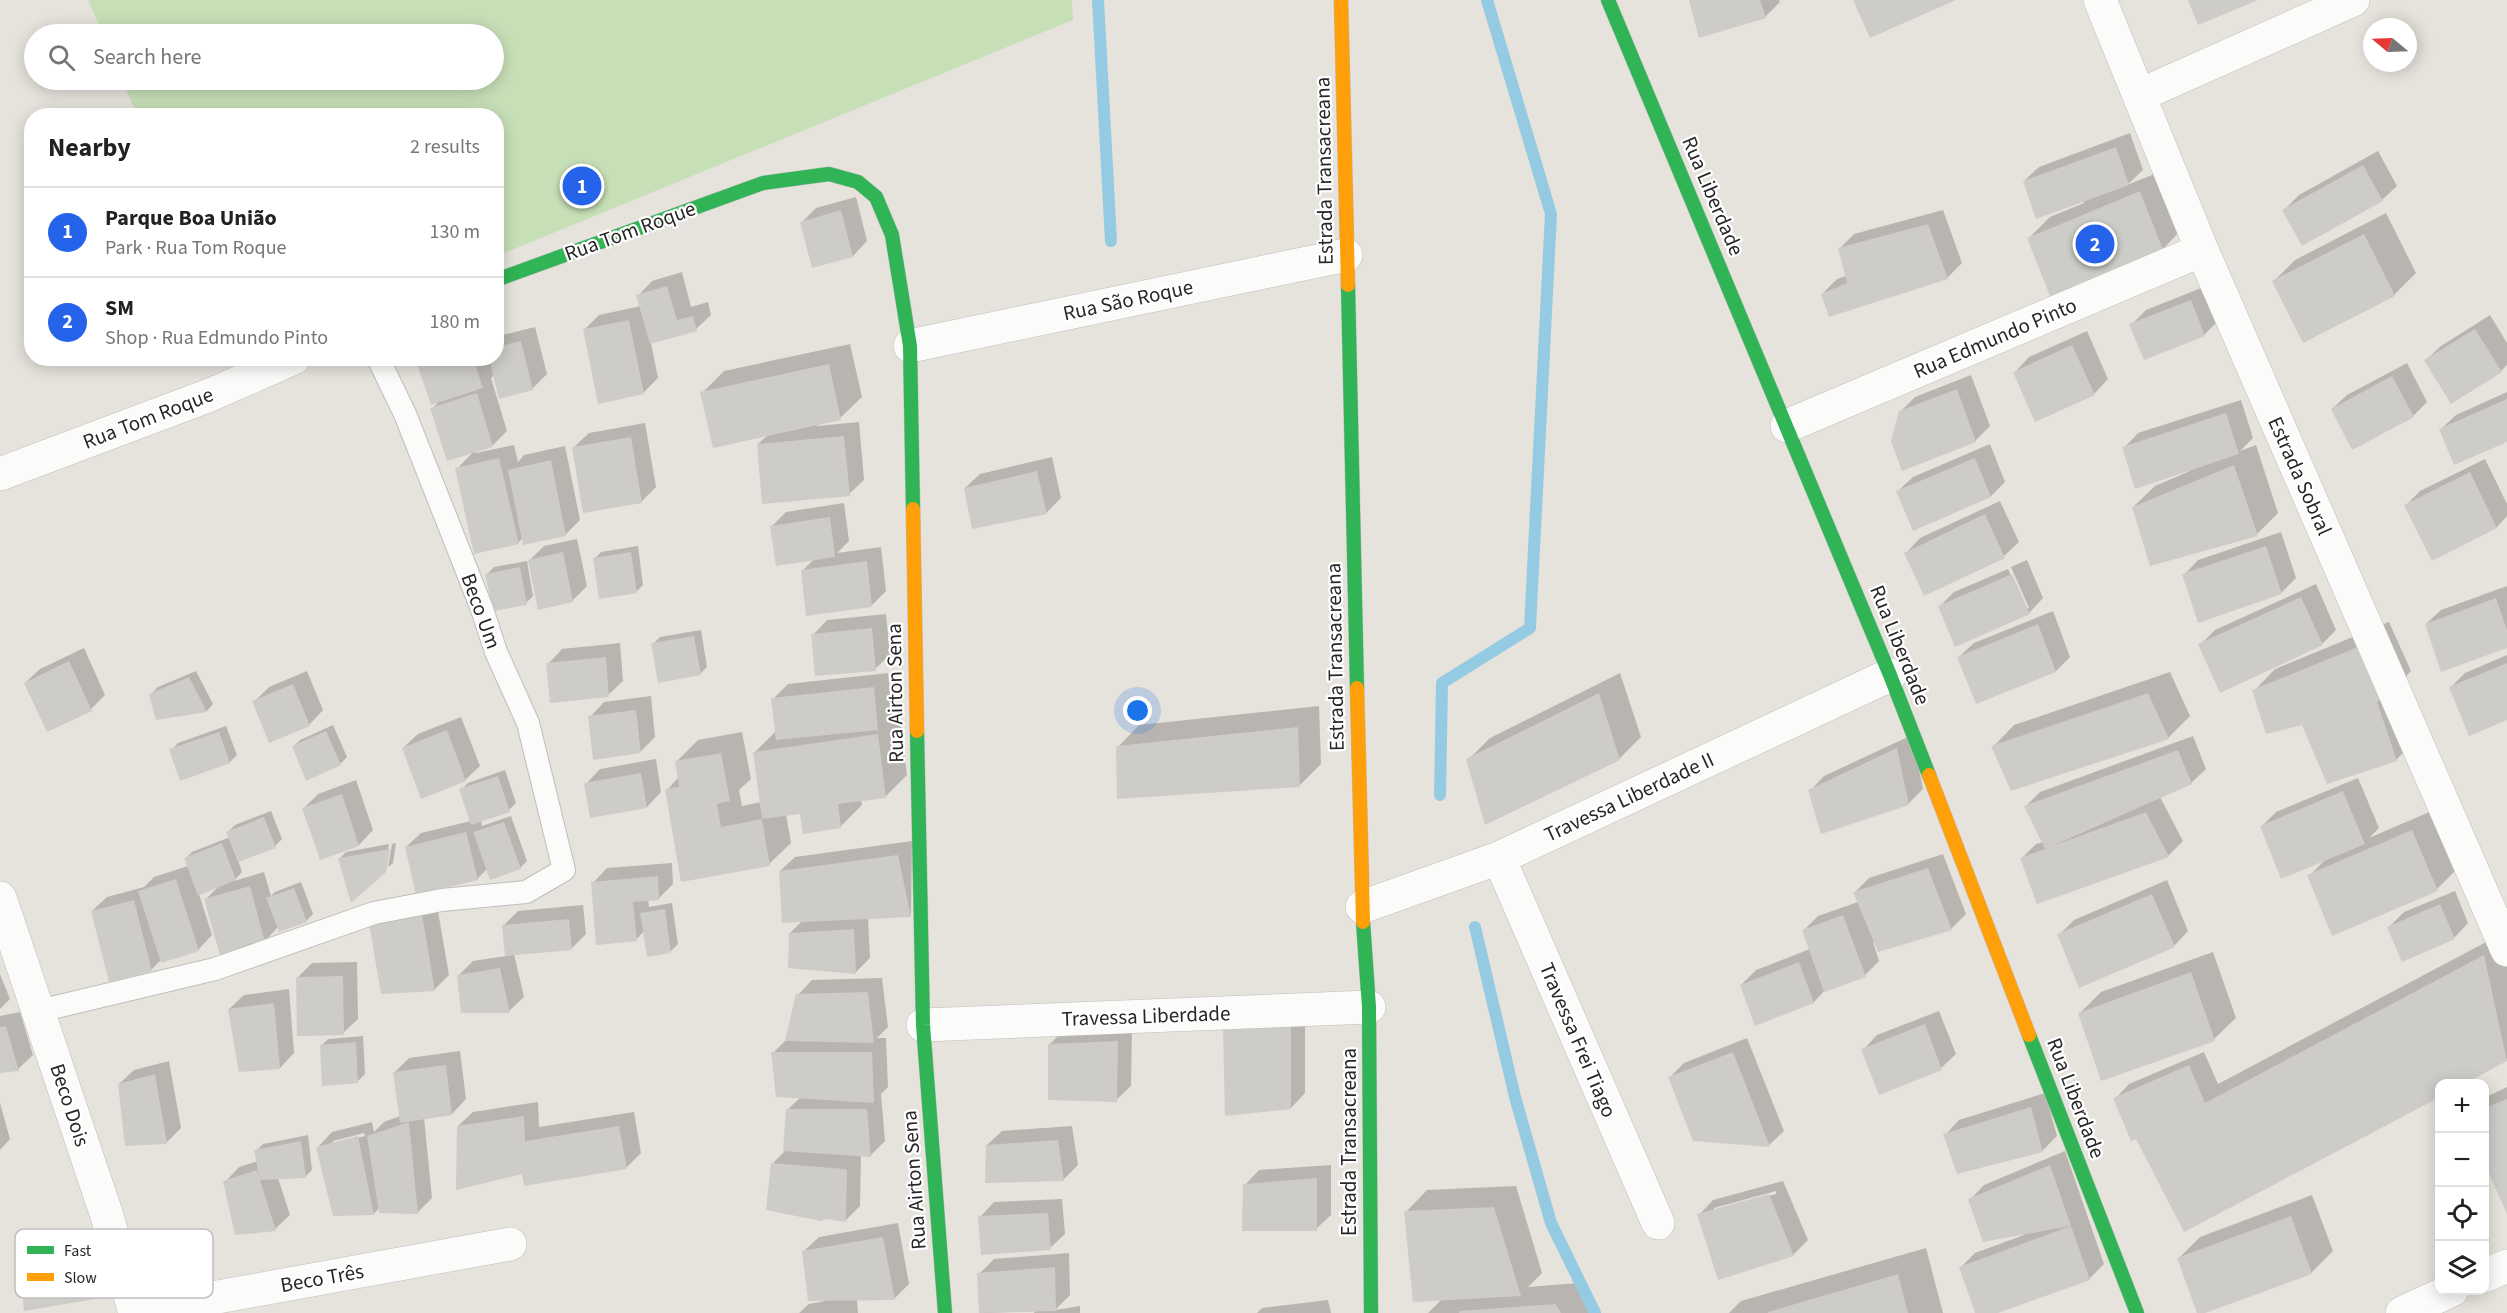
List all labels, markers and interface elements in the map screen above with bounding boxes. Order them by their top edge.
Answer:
north arrow [2363,18,2417,72]
search box [24,24,504,90]
icon: search [45,41,78,74]
text: Search here [93,41,201,73]
street label: Estrada Transacreana [1307,77,1341,265]
text: Nearby [48,129,131,166]
street label: Rua Liberdade [1674,132,1752,260]
text: 2 results [410,133,480,161]
pin: 1 [562,164,602,208]
street label: Rua Tom Roque [560,193,700,269]
text: Parque Boa União [105,202,277,234]
text: 1 [62,218,73,246]
text: 130 m [430,218,480,246]
pin: 2 [2076,222,2114,266]
text: Park · Rua Tom Roque [105,234,286,262]
street label: Rua São Roque [1060,272,1196,328]
street label: Rua Edmundo Pinto [1909,290,2081,386]
text: SM [105,292,134,324]
text: 2 [62,308,73,336]
text: 180 m [430,308,480,336]
text: Shop · Rua Edmundo Pinto [105,324,328,352]
street label: Rua Tom Roque [78,379,218,457]
street label: Estrada Sobral [2260,412,2340,540]
street label: Estrada Transacreana [1318,563,1352,751]
street label: Beco Um [453,569,509,653]
street label: Rua Liberdade [1862,581,1938,709]
street label: Rua Airton Sena [879,623,911,763]
your location [1123,696,1152,725]
street label: Travessa Liberdade II [1539,744,1719,850]
street label: Travessa Frei Tiago [1532,958,1624,1122]
street label: Travessa Liberdade [1061,998,1231,1034]
street label: Rua Liberdade [2039,1033,2113,1163]
street label: Estrada Transacreana [1334,1048,1364,1236]
street label: Beco Dois [42,1060,98,1151]
map controls [2435,1079,2489,1295]
button: + [2435,1079,2489,1133]
street label: Rua Airton Sena [894,1109,934,1251]
button: − [2435,1133,2489,1187]
button: locate [2435,1187,2489,1241]
legend [15,1229,213,1298]
text: Fast [64,1240,92,1262]
button: layers [2435,1241,2489,1295]
street label: Beco Três [278,1256,366,1300]
text: Slow [64,1267,97,1289]

